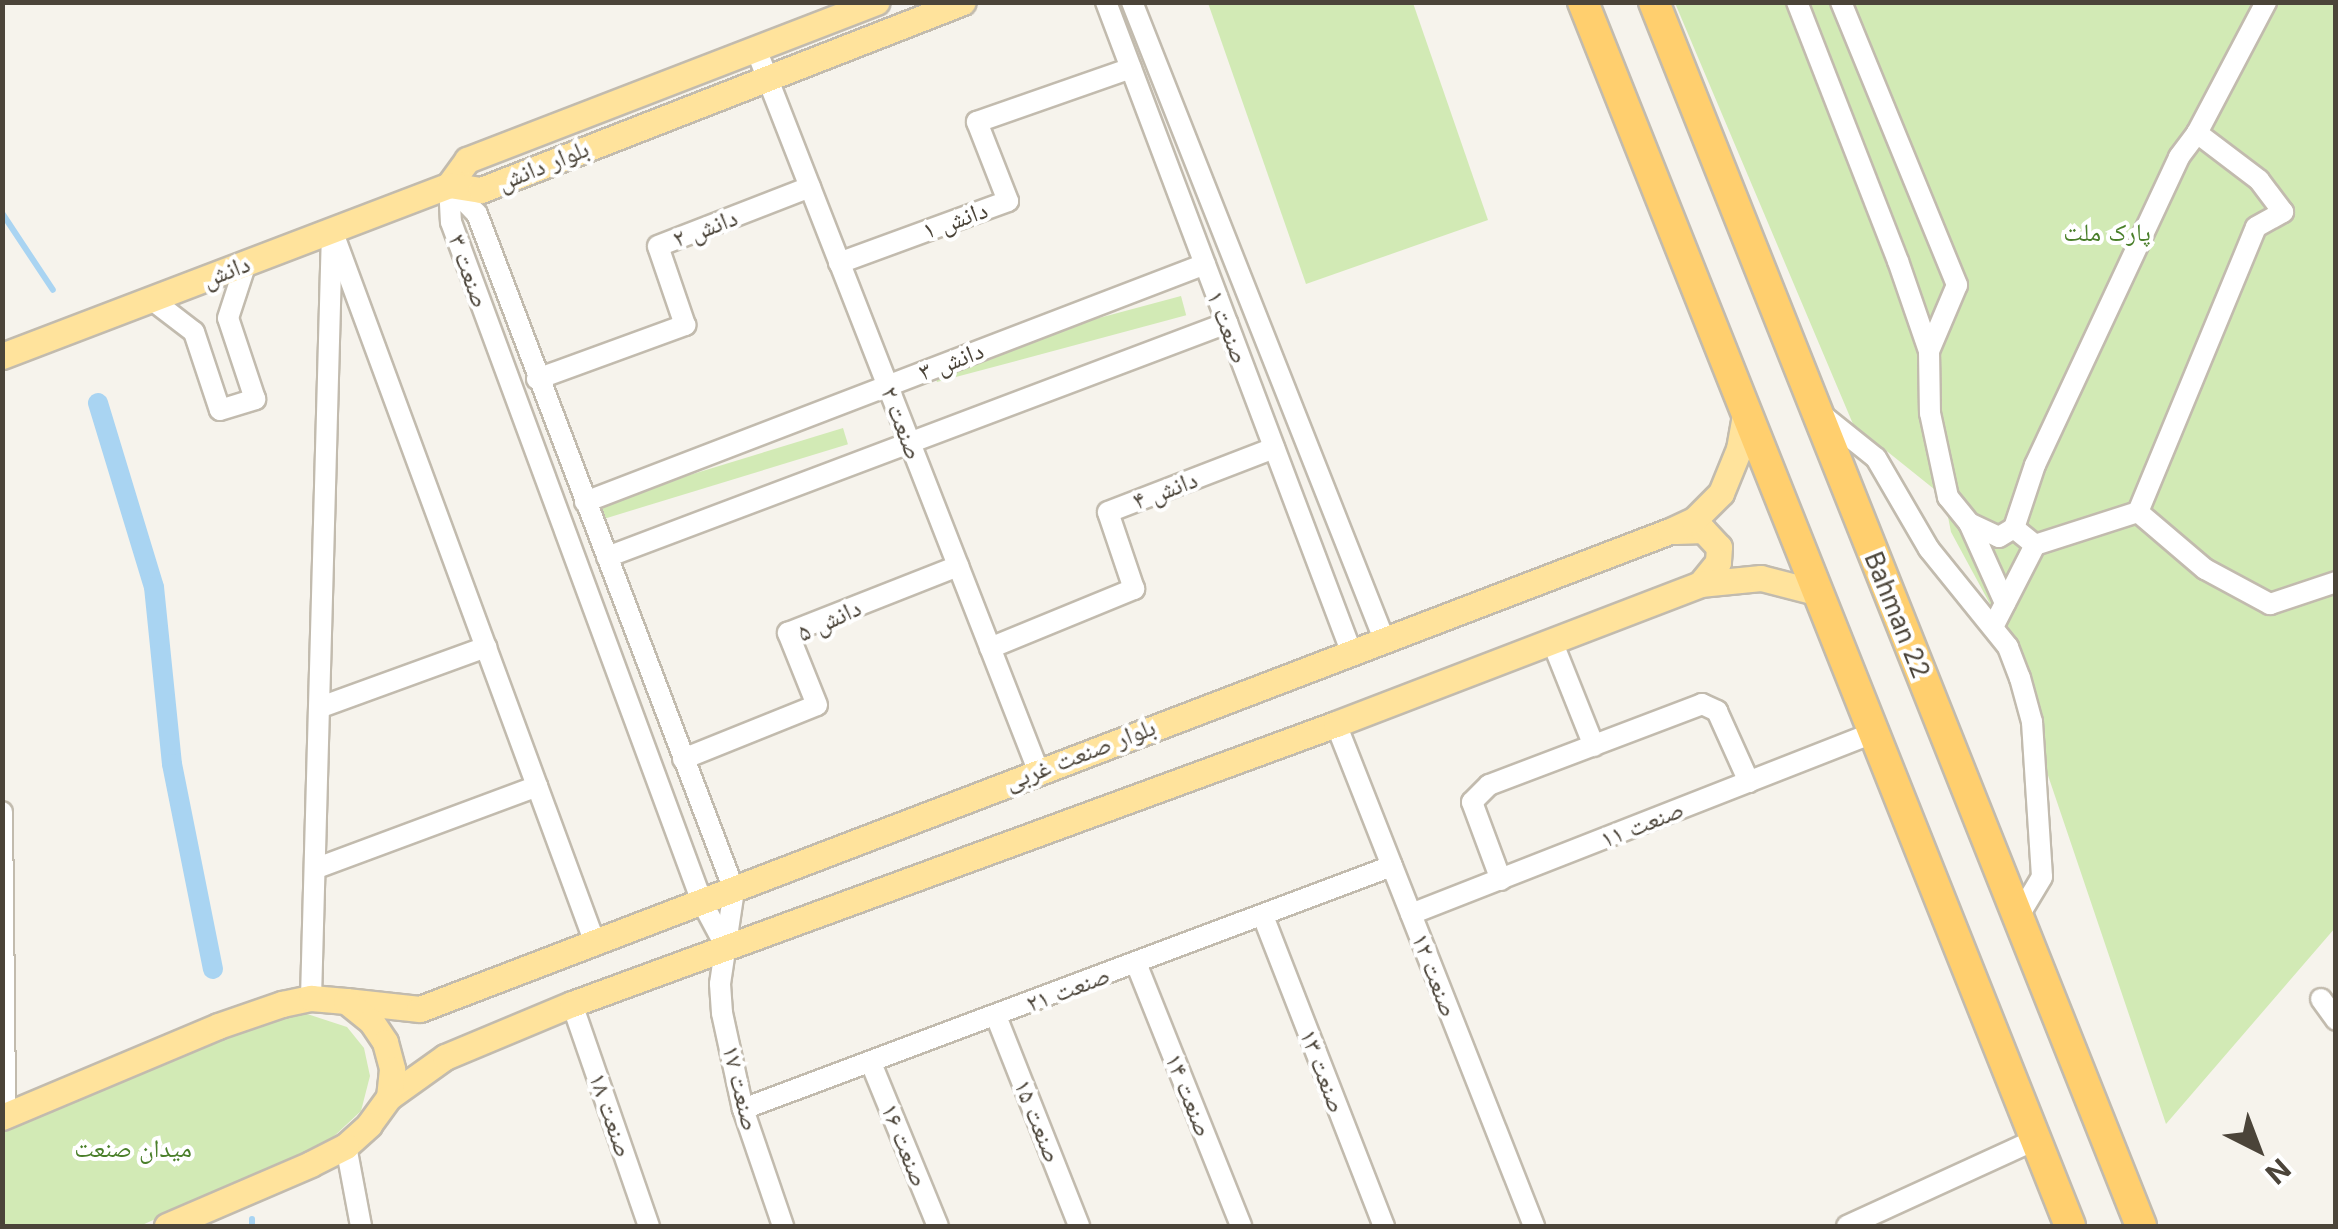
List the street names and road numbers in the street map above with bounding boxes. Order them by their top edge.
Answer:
street label: بلوار دانش [493,133,593,197]
street label: دانش ۱ [918,194,992,246]
street label: دانش ۲ [668,202,742,254]
street label: صنعت ۳ [442,230,496,312]
street label: دانش [198,248,254,294]
street label: صنعت ۱ [1200,286,1256,368]
street label: دانش ۳ [914,335,988,387]
street label: صنعت ۲ [874,382,930,464]
street label: دانش ۴ [1128,464,1202,516]
street label: Bahman 22 [1858,548,1936,682]
street label: دانش ۵ [792,592,866,648]
street label: بلوار صنعت غربی [1000,712,1160,796]
street label: صنعت ۱۱ [1596,794,1688,854]
street label: صنعت ۱۲ [1405,929,1465,1021]
street label: صنعت ۲۱ [1022,959,1114,1019]
street label: صنعت ۱۳ [1293,1025,1353,1117]
street label: صنعت ۱۷ [716,1042,766,1134]
street label: صنعت ۱۴ [1159,1049,1219,1141]
street label: صنعت ۱۸ [583,1069,639,1161]
street label: صنعت ۱۵ [1008,1075,1068,1167]
street label: صنعت ۱۶ [875,1099,935,1191]

